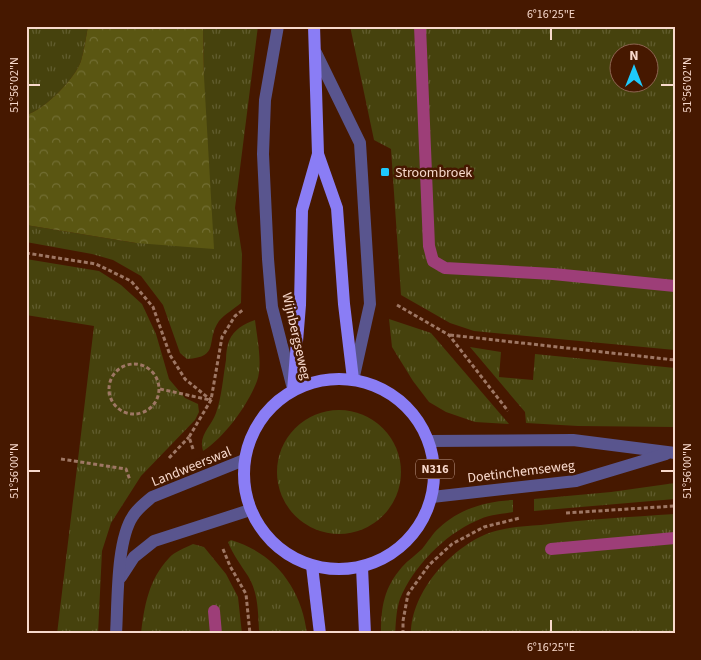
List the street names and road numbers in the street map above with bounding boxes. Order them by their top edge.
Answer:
street label: Wijnbergseweg [276,291,316,382]
street label: Landweerswal [148,442,235,492]
street label: Doetinchemseweg [466,455,576,489]
road number: N316 [416,459,454,478]

